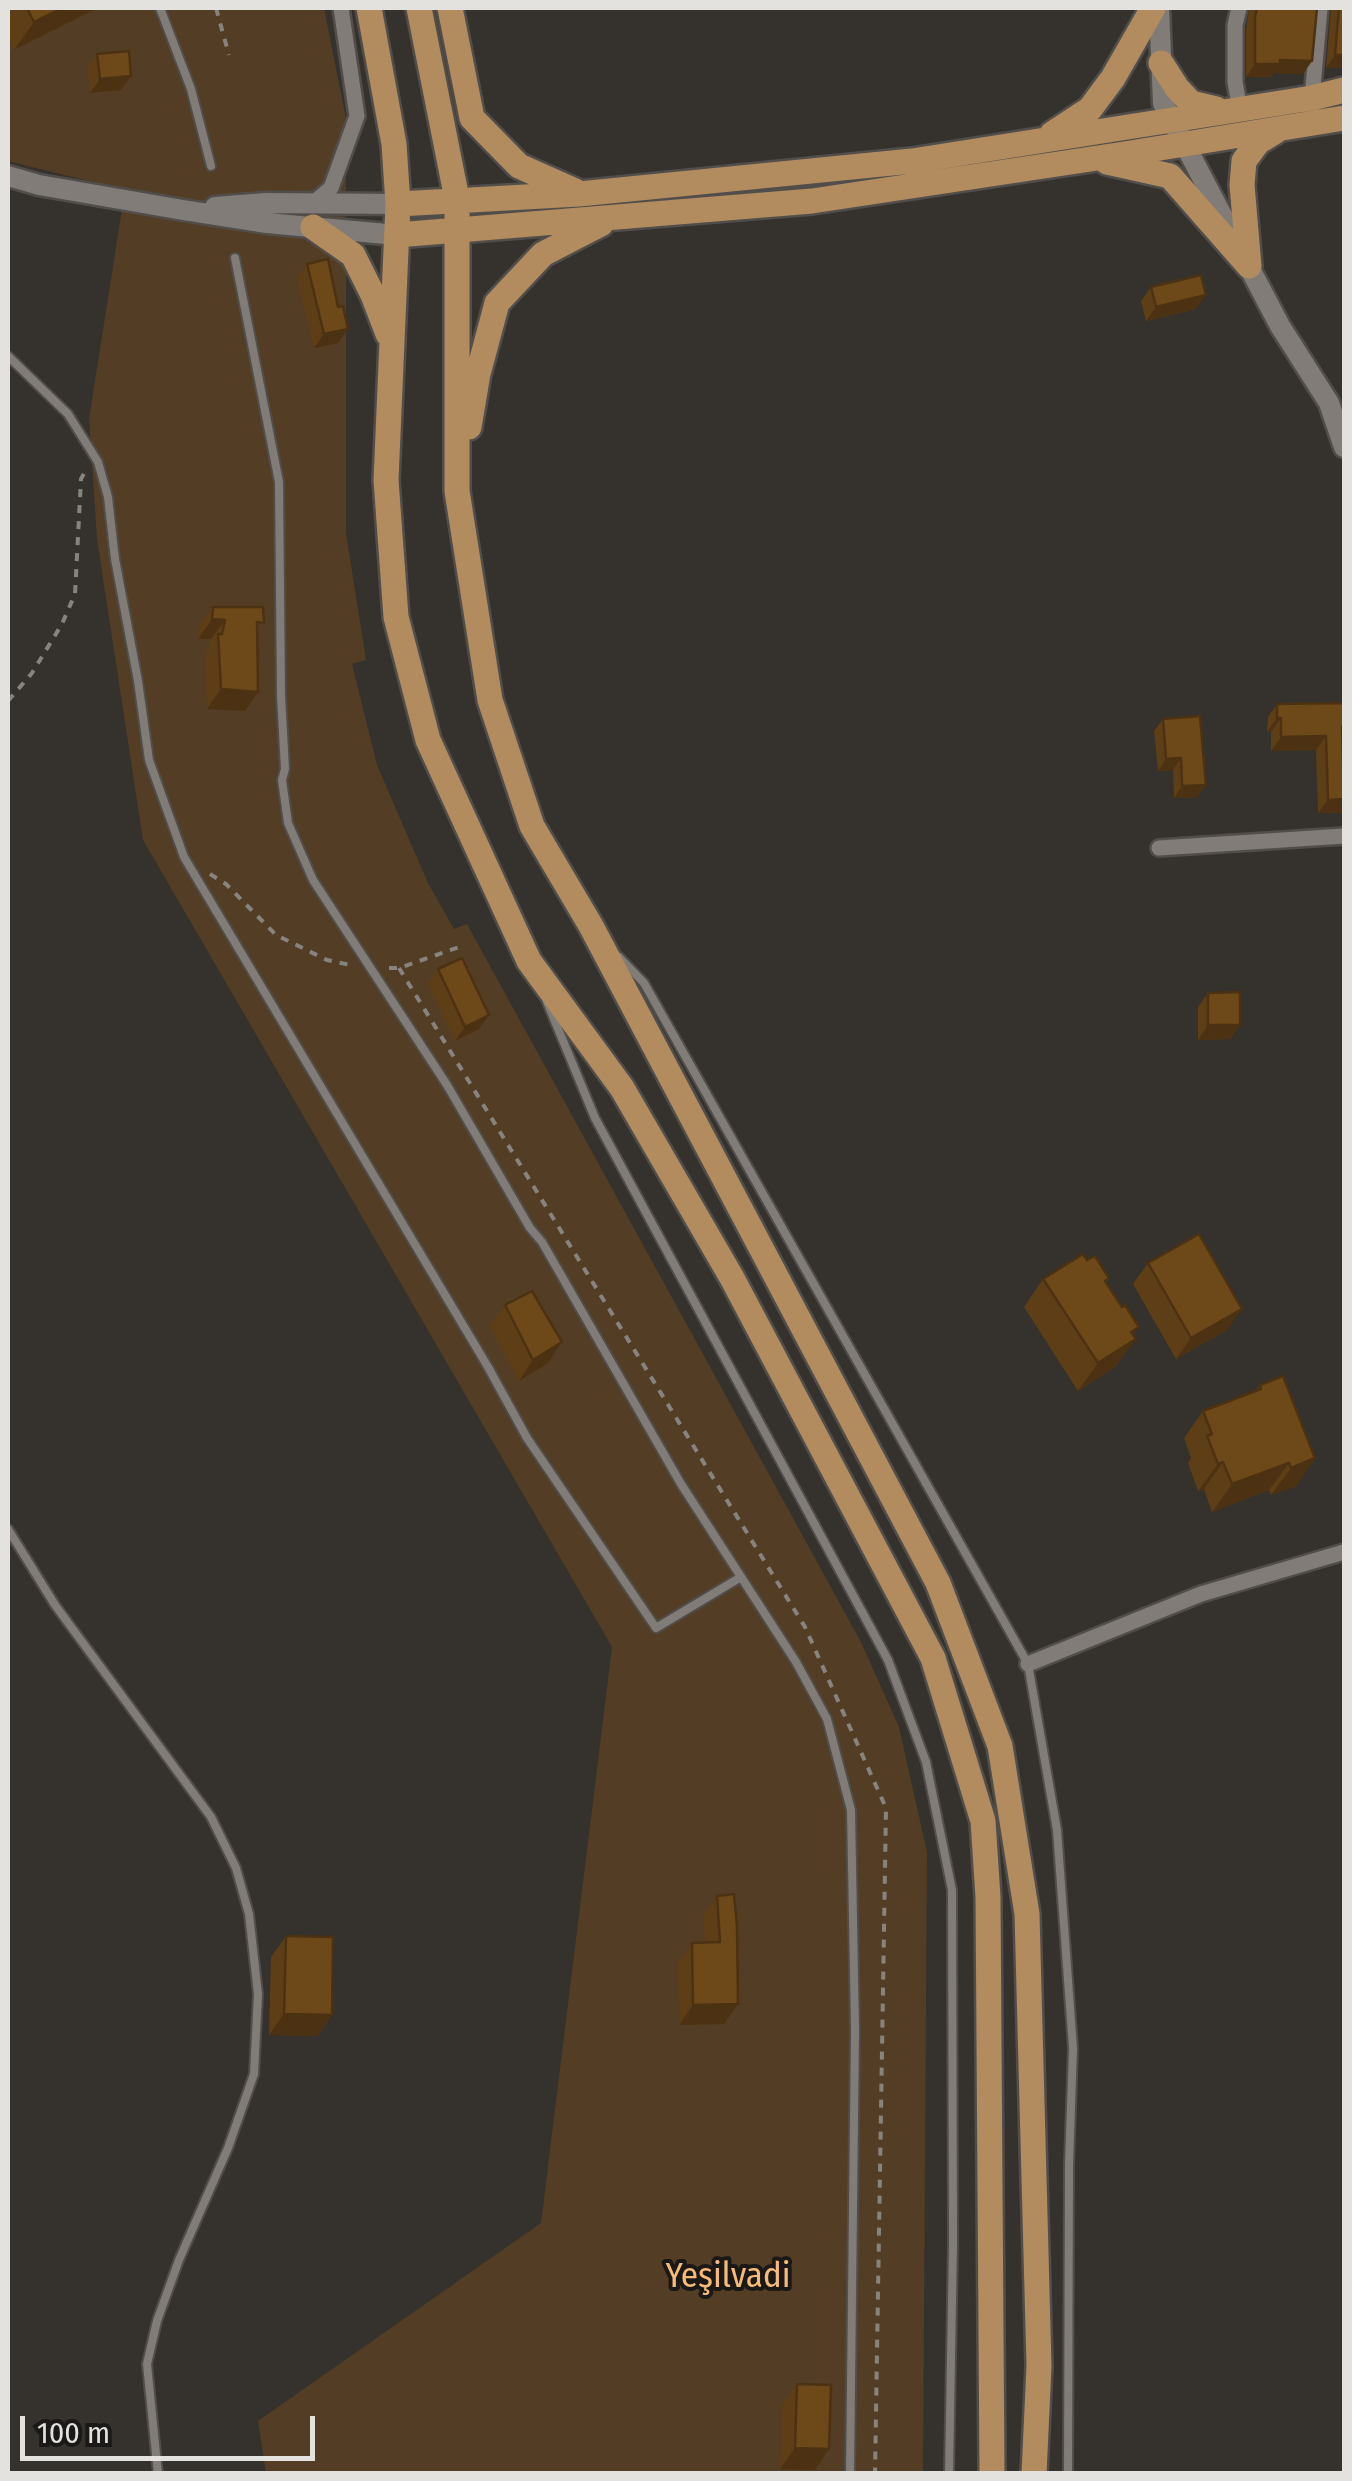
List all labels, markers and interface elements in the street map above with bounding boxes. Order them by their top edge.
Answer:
park label: Yeşilvadi [665,2256,791,2298]
scale bar [25,2396,320,2458]
text: 100 m [37,2415,110,2451]

